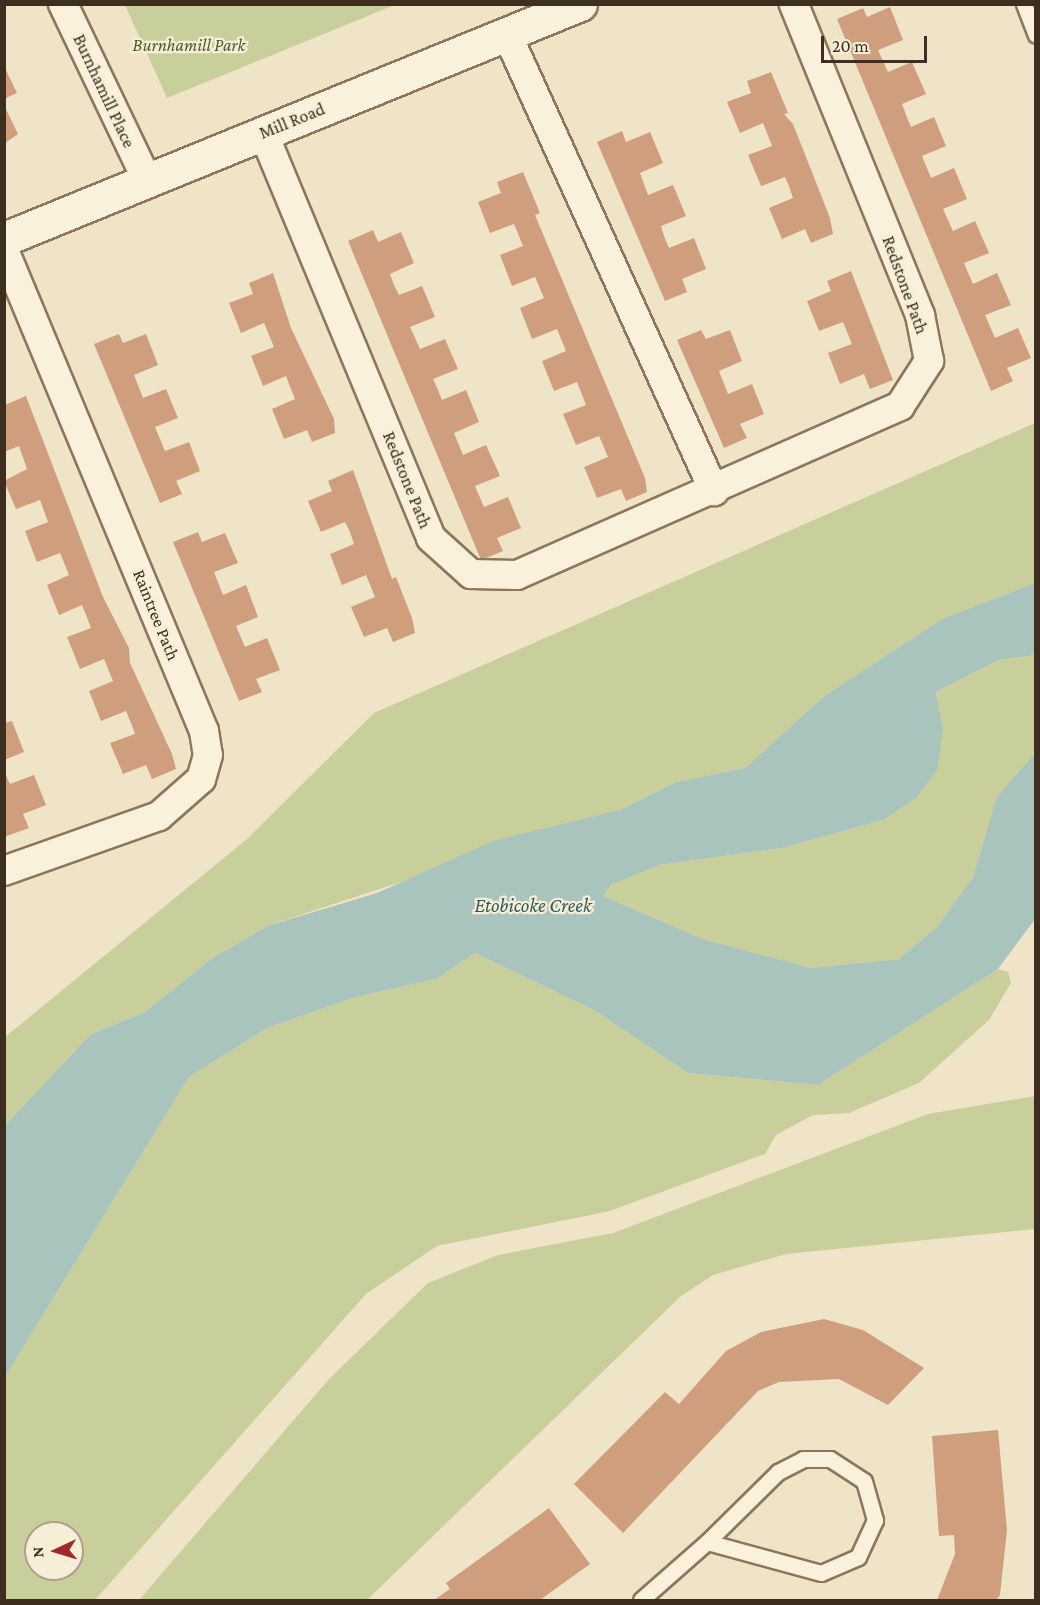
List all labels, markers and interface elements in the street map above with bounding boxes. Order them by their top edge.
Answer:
scale bar [824,24,930,62]
street label: Burnhamill Place [68,31,140,151]
park label: Burnhamill Park [133,34,245,56]
text: 20 m [832,36,869,56]
street label: Mill Road [256,98,328,144]
street label: Redstone Path [877,233,933,337]
street label: Redstone Path [378,428,436,532]
street label: Raintree Path [128,566,184,664]
water label: Etobicoke Creek [474,893,592,917]
north arrow [24,1521,84,1581]
text: N [29,1546,46,1558]

